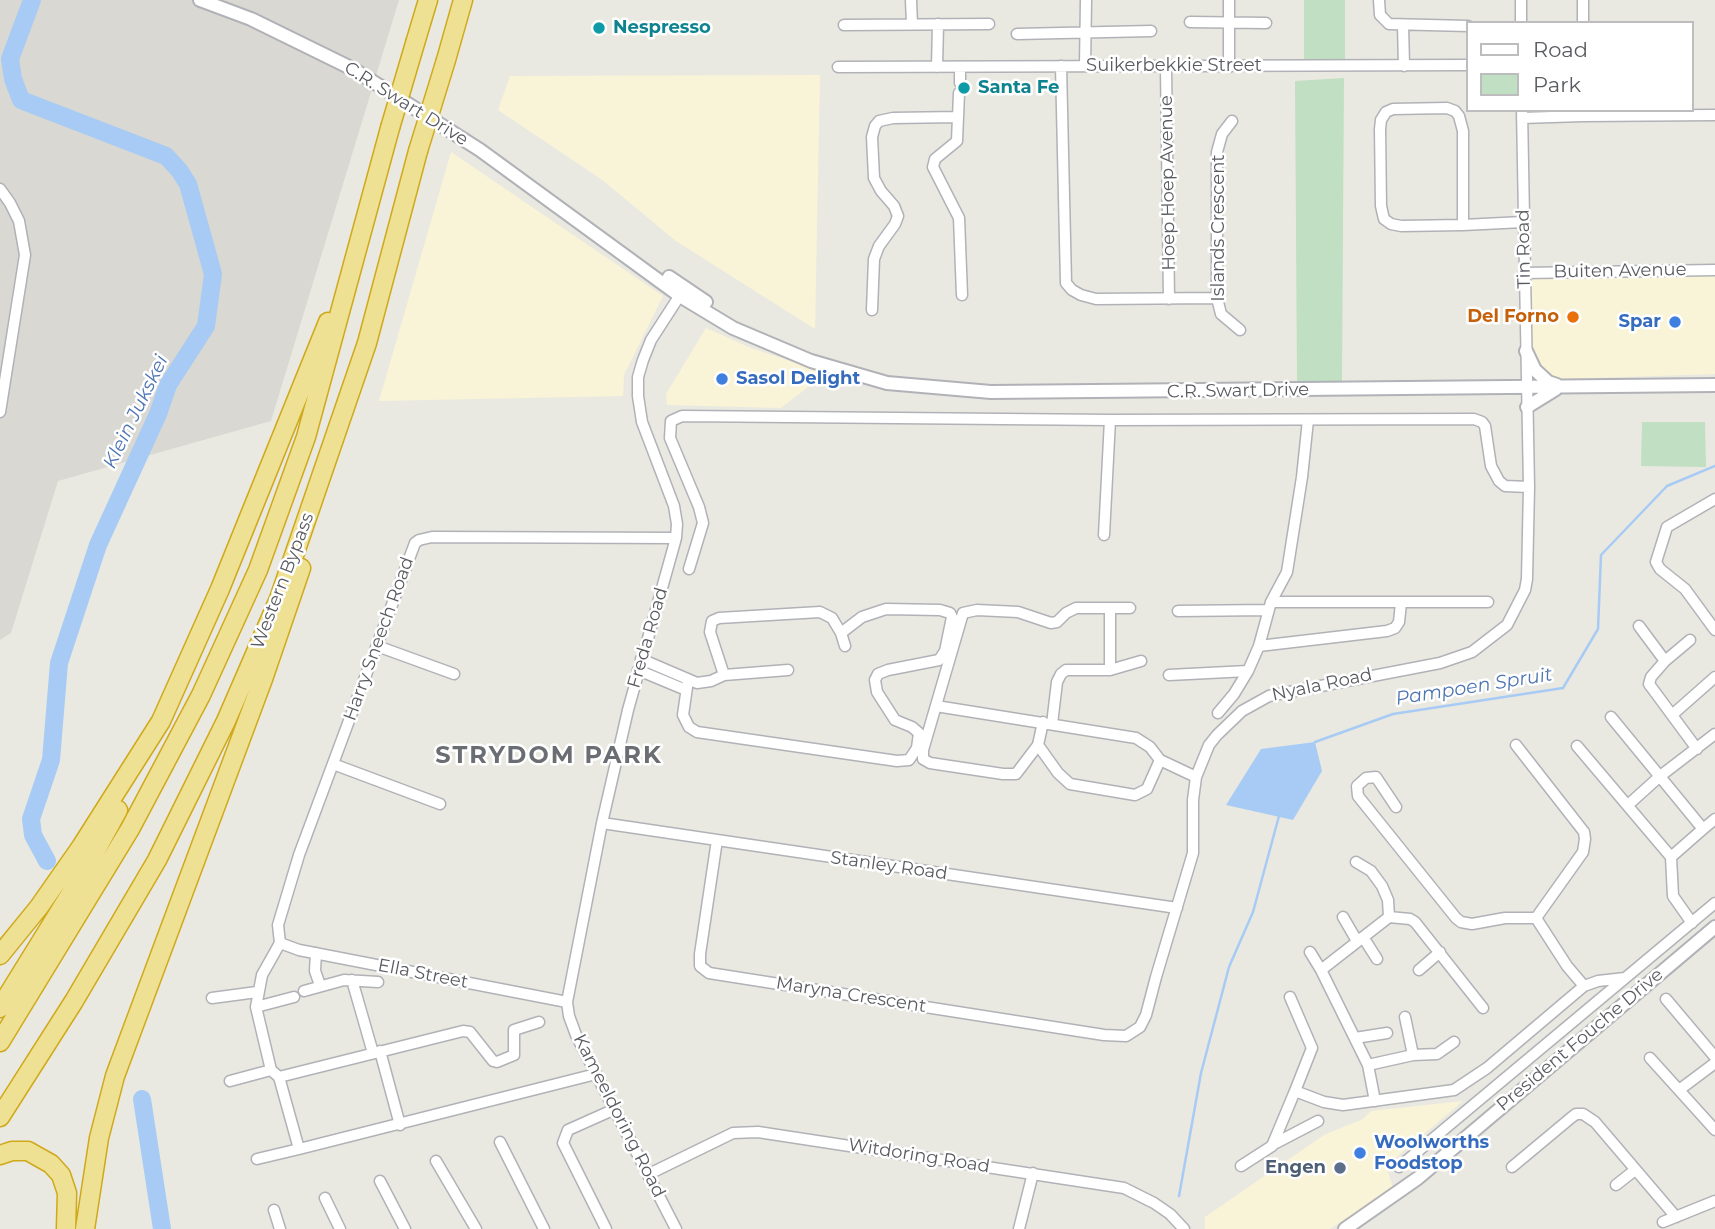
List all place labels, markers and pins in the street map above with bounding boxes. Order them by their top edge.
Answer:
place label: Nespresso [613,17,711,39]
marker: Nespresso [591,20,607,36]
place label: Santa Fe [978,77,1059,99]
marker: Santa Fe [956,80,972,96]
place label: Del Forno [1467,306,1559,328]
marker: Del Forno [1565,309,1581,325]
place label: Spar [1618,311,1661,333]
marker: Spar [1667,314,1683,330]
place label: Sasol Delight [736,368,860,390]
marker: Sasol Delight [714,371,730,387]
place label: Woolworths Foodstop [1374,1132,1489,1174]
marker: Woolworths Foodstop [1352,1145,1368,1161]
place label: Engen [1265,1157,1326,1179]
marker: Engen [1332,1160,1348,1176]

